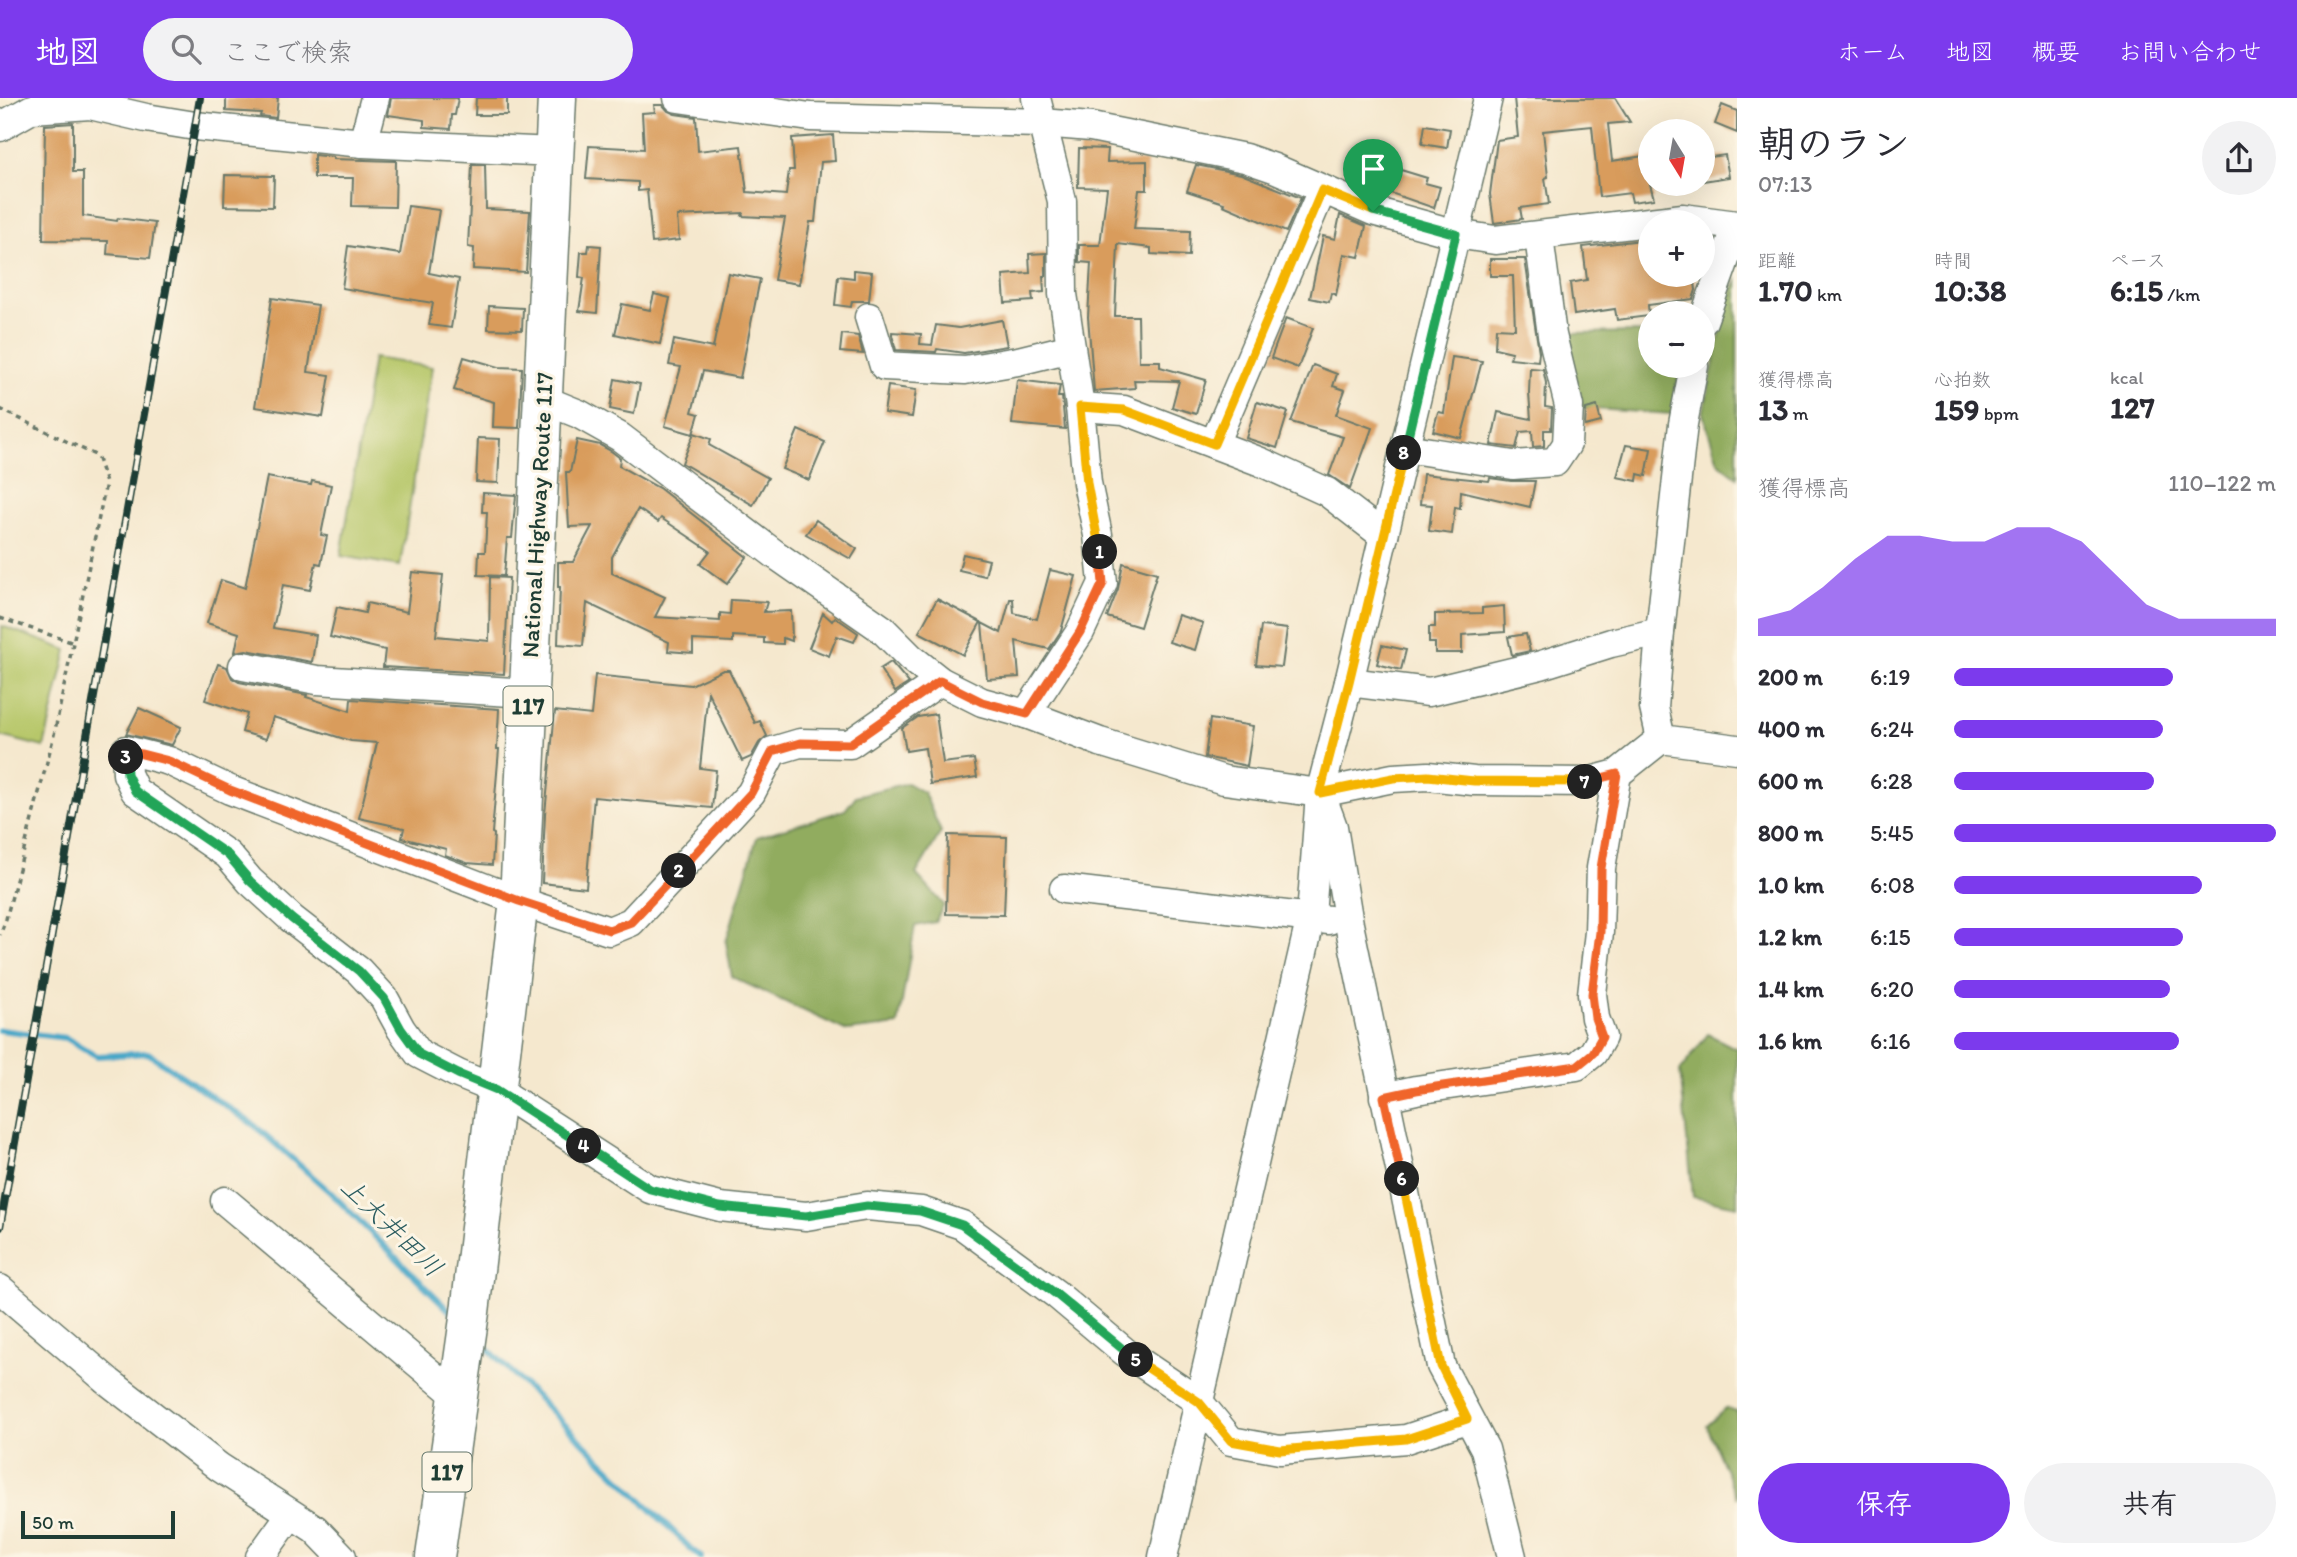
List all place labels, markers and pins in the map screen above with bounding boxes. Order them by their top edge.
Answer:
pin [1343,139,1403,211]
pin: 8 [1386,436,1422,470]
pin: 1 [1082,534,1118,570]
pin: 3 [108,740,144,774]
pin: 7 [1568,764,1602,800]
pin: 2 [662,854,696,888]
pin: 4 [566,1128,602,1164]
pin: 6 [1384,1162,1420,1196]
pin: 5 [1118,1342,1154,1378]

